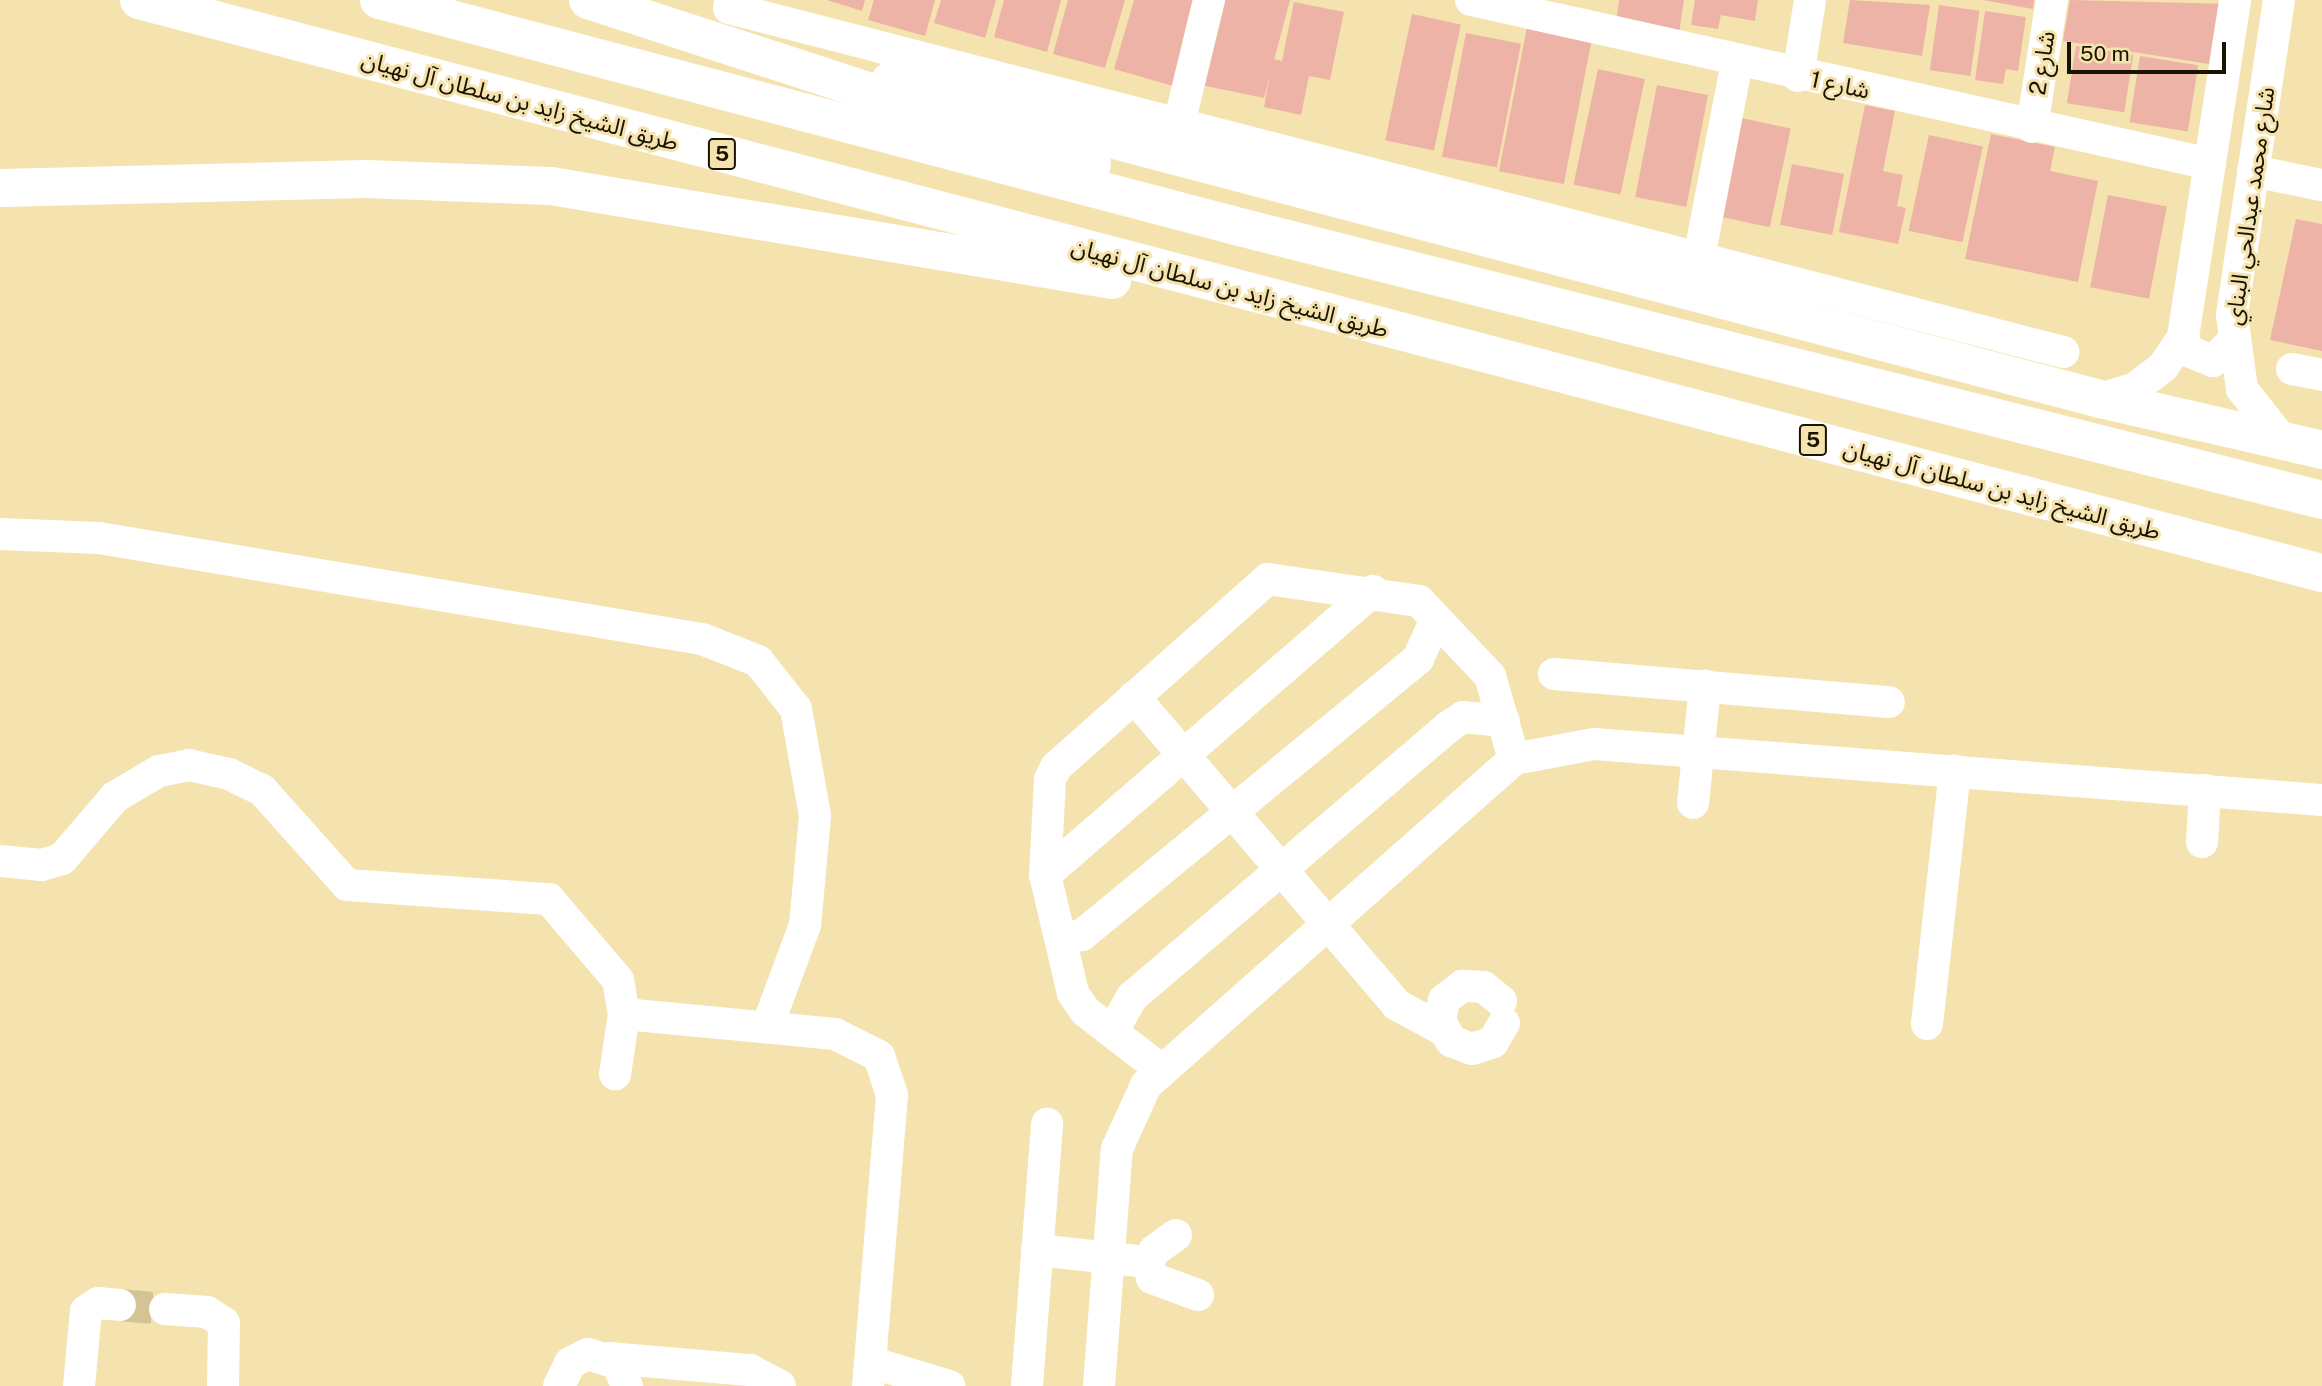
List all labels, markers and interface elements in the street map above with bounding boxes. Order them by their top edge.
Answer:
scale bar [2070,28,2229,72]
street label: شارع 2 [2023,29,2061,97]
text: 50 m [2080,41,2130,66]
street label: طريق الشيخ زايد بن سلطان آل نهيان [359,45,681,157]
street label: شارع 1 [1808,65,1872,105]
street label: شارع محمد عبدالحي البناي [2220,85,2280,327]
road number: 5 [706,136,738,172]
street label: طريق الشيخ زايد بن سلطان آل نهيان [1069,232,1391,344]
road number: 5 [1797,422,1829,458]
street label: طريق الشيخ زايد بن سلطان آل نهيان [1841,434,2163,546]

